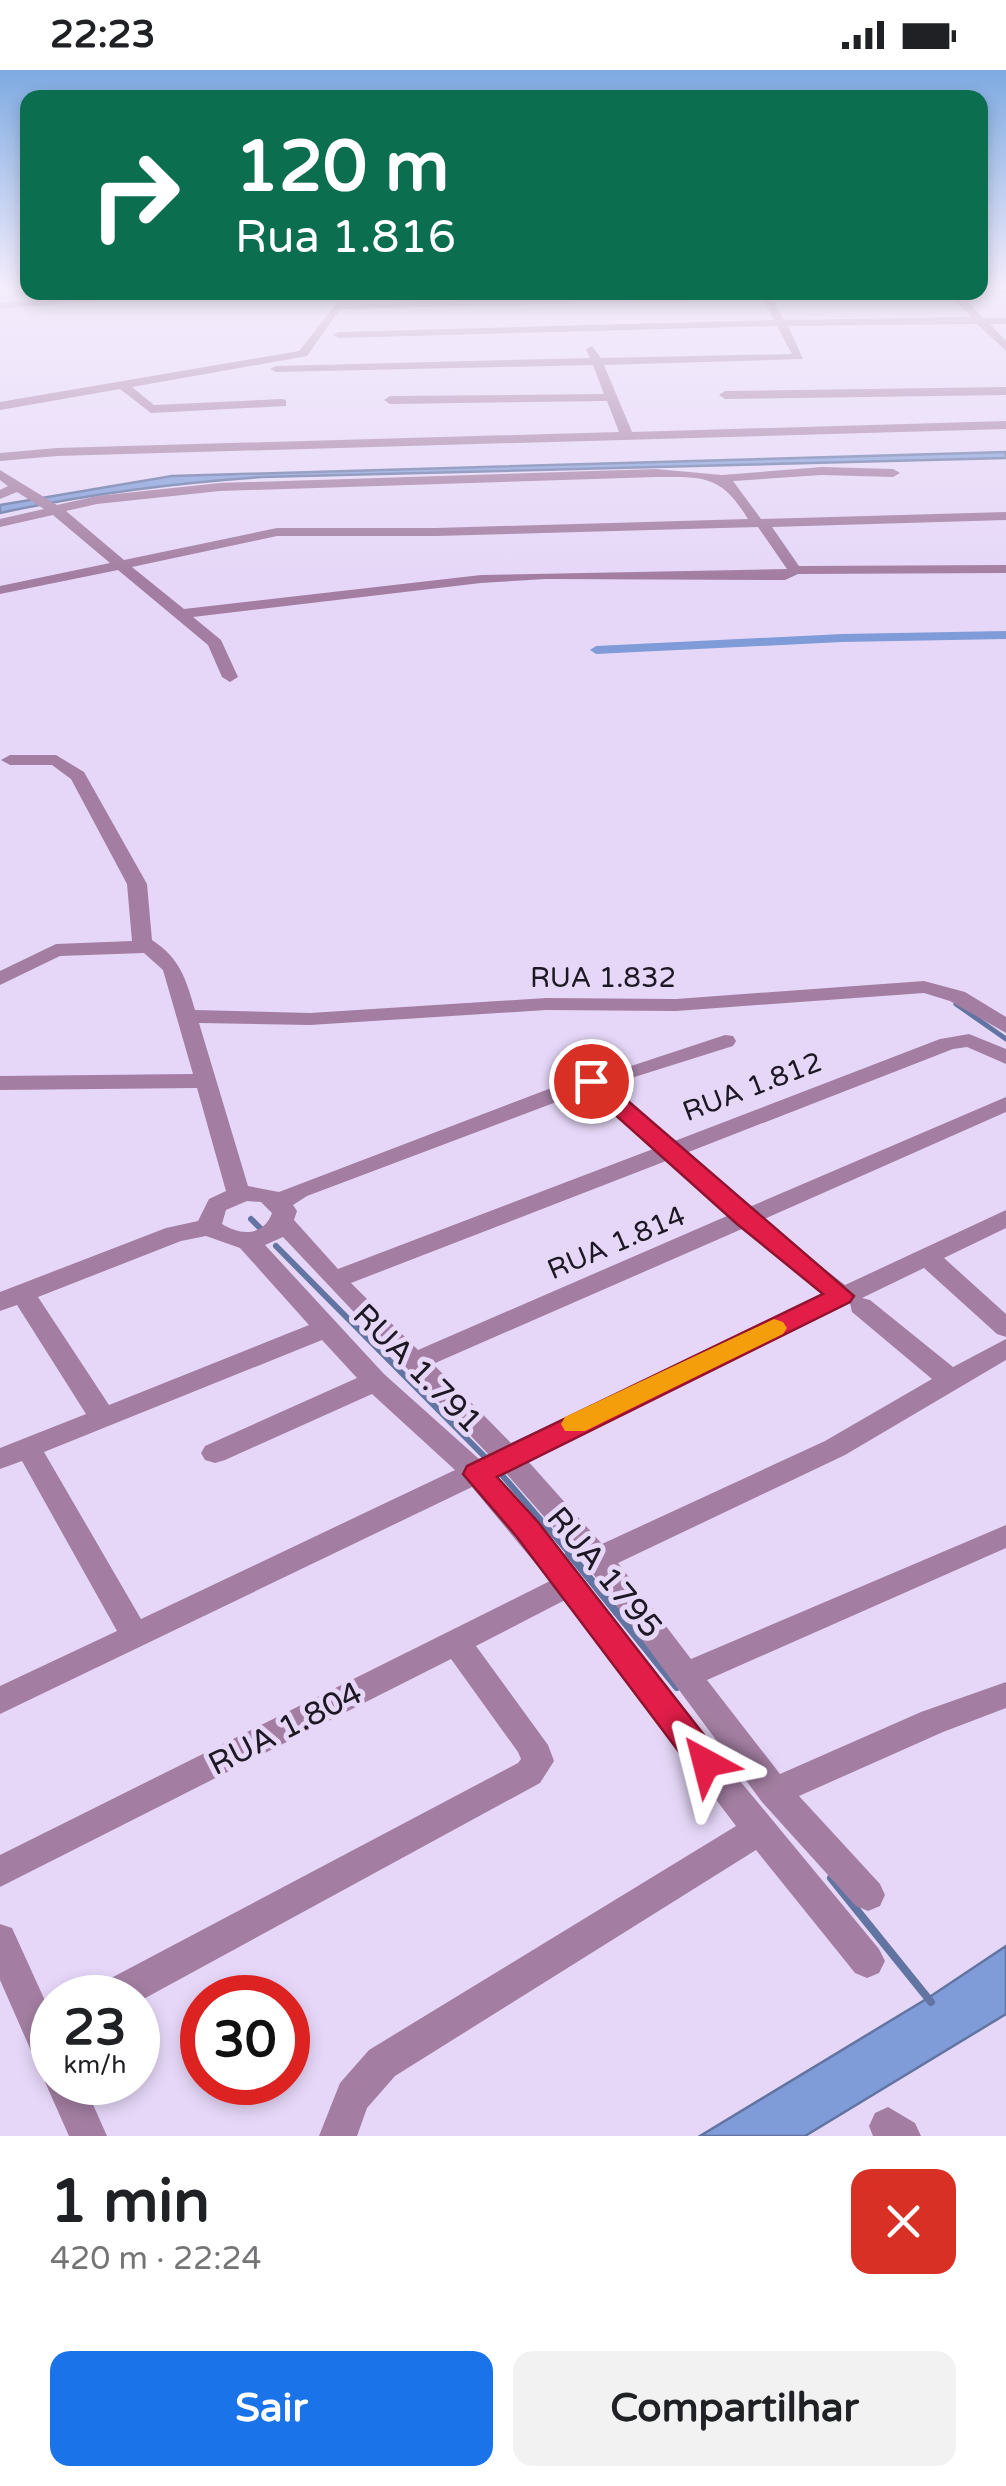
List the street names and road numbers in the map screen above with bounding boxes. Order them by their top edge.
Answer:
street label: RUA 1.832 [530,961,676,995]
street label: RUA 1.812 [678,1045,827,1129]
street label: RUA 1.814 [542,1199,690,1287]
street label: RUA 1.791 [345,1296,490,1441]
street label: RUA 1795 [539,1500,670,1646]
street label: RUA 1.804 [202,1674,369,1784]

